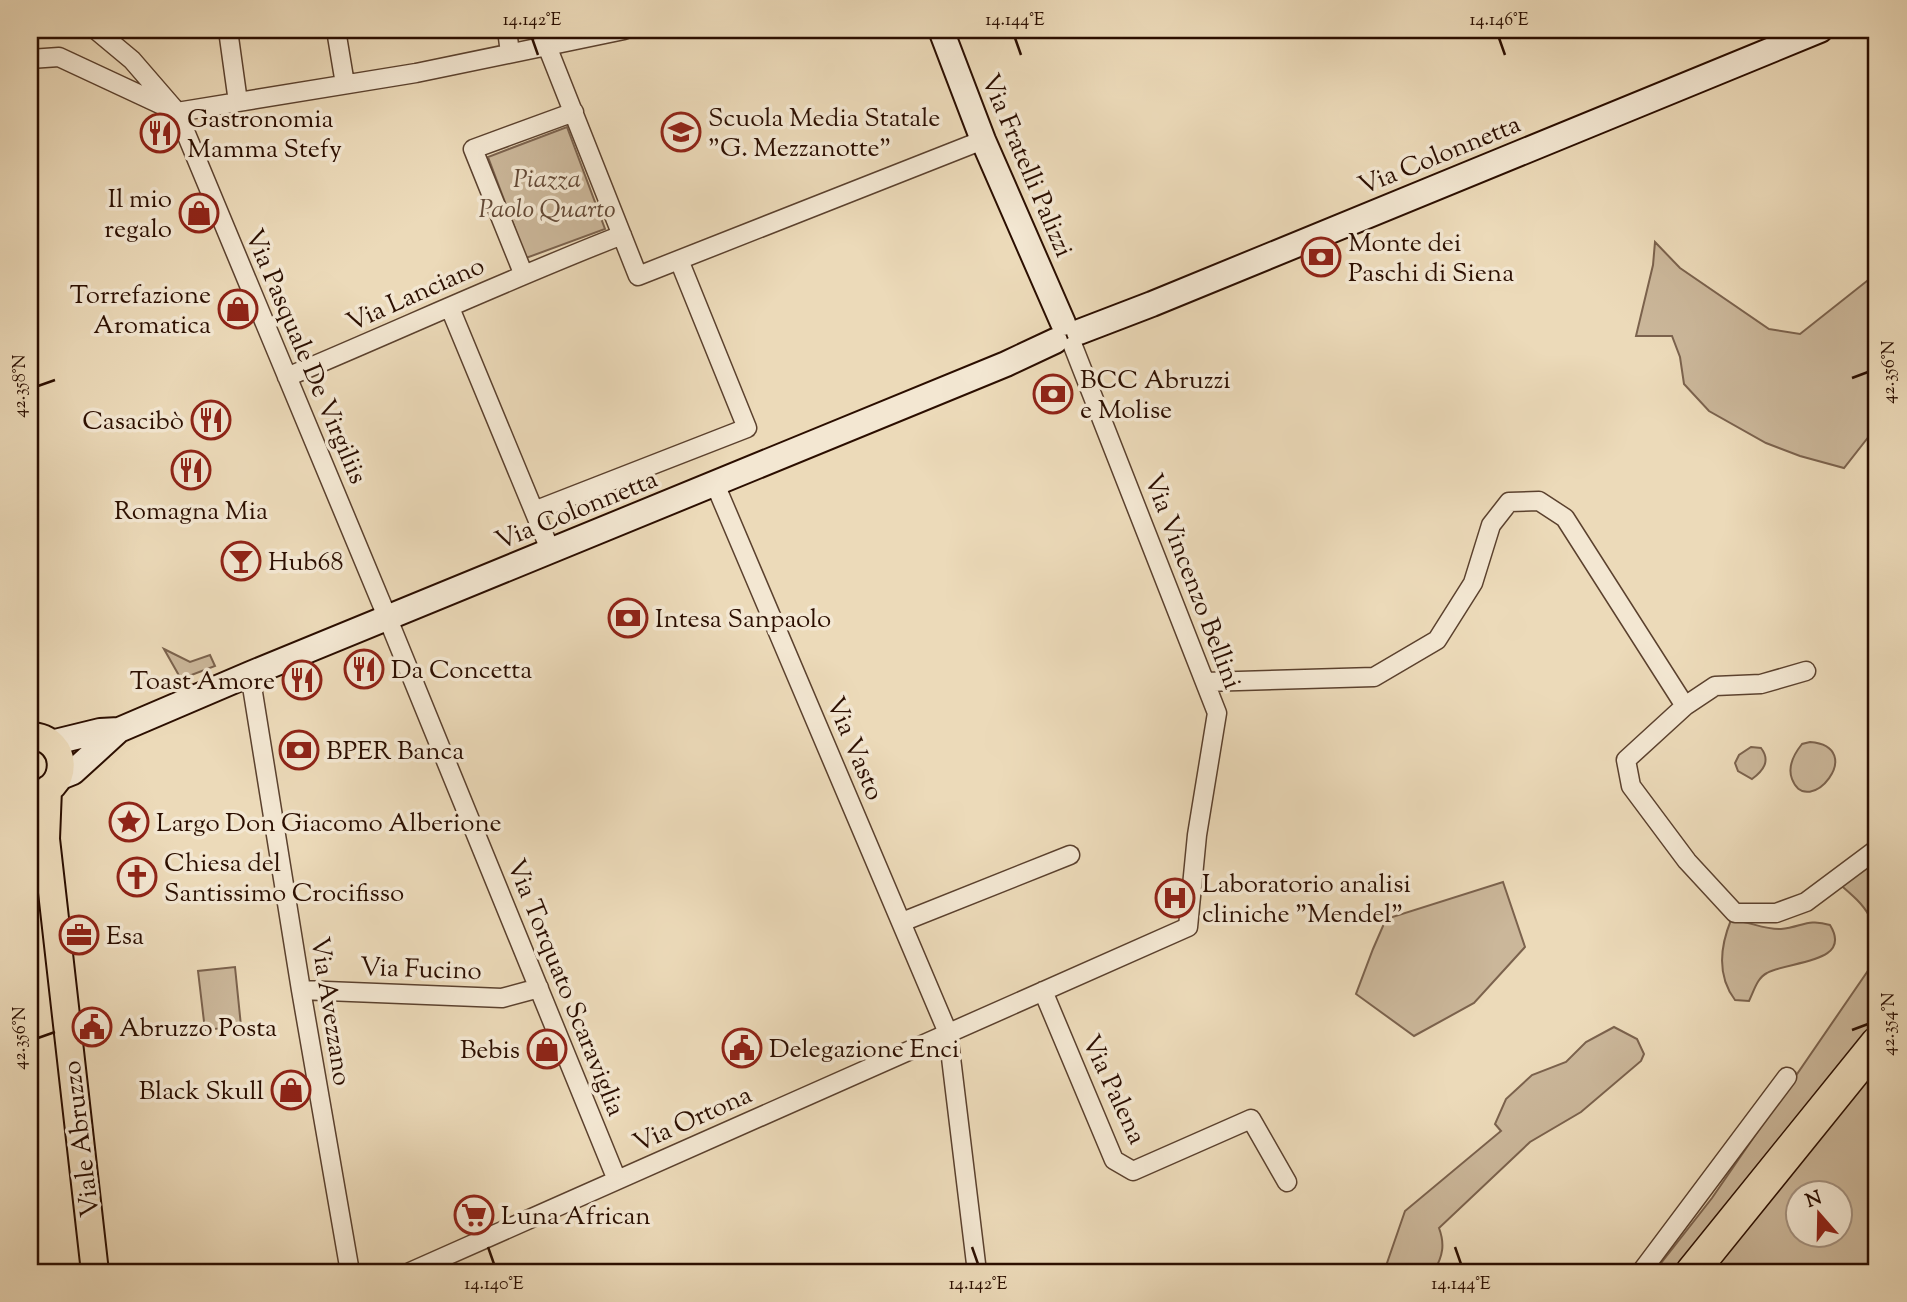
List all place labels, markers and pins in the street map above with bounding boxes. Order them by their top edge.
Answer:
place label: Scuola Media Statale "G. Mezzanotte" [708,101,940,168]
place label: Gastronomia Mamma Stefy [187,102,342,169]
school or university icon: Scuola Media Statale "G. Mezzanotte" [660,111,702,153]
restaurant icon: Gastronomia Mamma Stefy [139,112,181,154]
place label: Il mio regalo [104,182,172,249]
shop icon: Il mio regalo [178,192,220,234]
place label: Monte dei Paschi di Siena [1348,226,1514,293]
bank icon: Monte dei Paschi di Siena [1300,236,1342,278]
place label: Torrefazione Aromatica [70,278,211,345]
shop icon: Torrefazione Aromatica [217,288,259,330]
place label: BCC Abruzzi e Molise [1080,363,1231,430]
bank icon: BCC Abruzzi e Molise [1032,373,1074,415]
restaurant icon: Casacibò [190,399,232,441]
place label: Casacibò [82,404,184,441]
restaurant icon: Romagna Mia [170,449,212,491]
place label: Romagna Mia [114,494,268,531]
bar icon: Hub68 [220,540,262,582]
place label: Hub68 [268,545,343,582]
bank icon: Intesa Sanpaolo [607,597,649,639]
place label: Intesa Sanpaolo [655,602,831,639]
restaurant icon: Da Concetta [343,648,385,690]
place label: Da Concetta [391,653,532,690]
restaurant icon: Toast Amore [281,659,323,701]
place label: Toast Amore [130,664,275,701]
bank icon: BPER Banca [278,729,320,771]
place label: BPER Banca [326,734,464,771]
place icon: Largo Don Giacomo Alberione [108,801,150,843]
place label: Largo Don Giacomo Alberione [156,806,502,843]
place label: Chiesa del Santissimo Crocifisso [164,846,404,913]
church icon: Chiesa del Santissimo Crocifisso [116,856,158,898]
place label: Laboratorio analisi cliniche "Mendel" [1202,867,1411,934]
hospital icon: Laboratorio analisi cliniche "Mendel" [1154,877,1196,919]
office icon: Esa [58,914,100,956]
place label: Esa [106,919,144,956]
public building icon: Abruzzo Posta [71,1006,113,1048]
place label: Abruzzo Posta [119,1011,277,1048]
public building icon: Delegazione Enci [721,1027,763,1069]
shop icon: Bebis [526,1028,568,1070]
place label: Delegazione Enci [769,1032,959,1069]
place label: Bebis [460,1033,520,1070]
shop icon: Black Skull [270,1069,312,1111]
place label: Black Skull [139,1074,264,1111]
supermarket icon: Luna African [453,1194,495,1236]
place label: Luna African [501,1199,651,1236]

